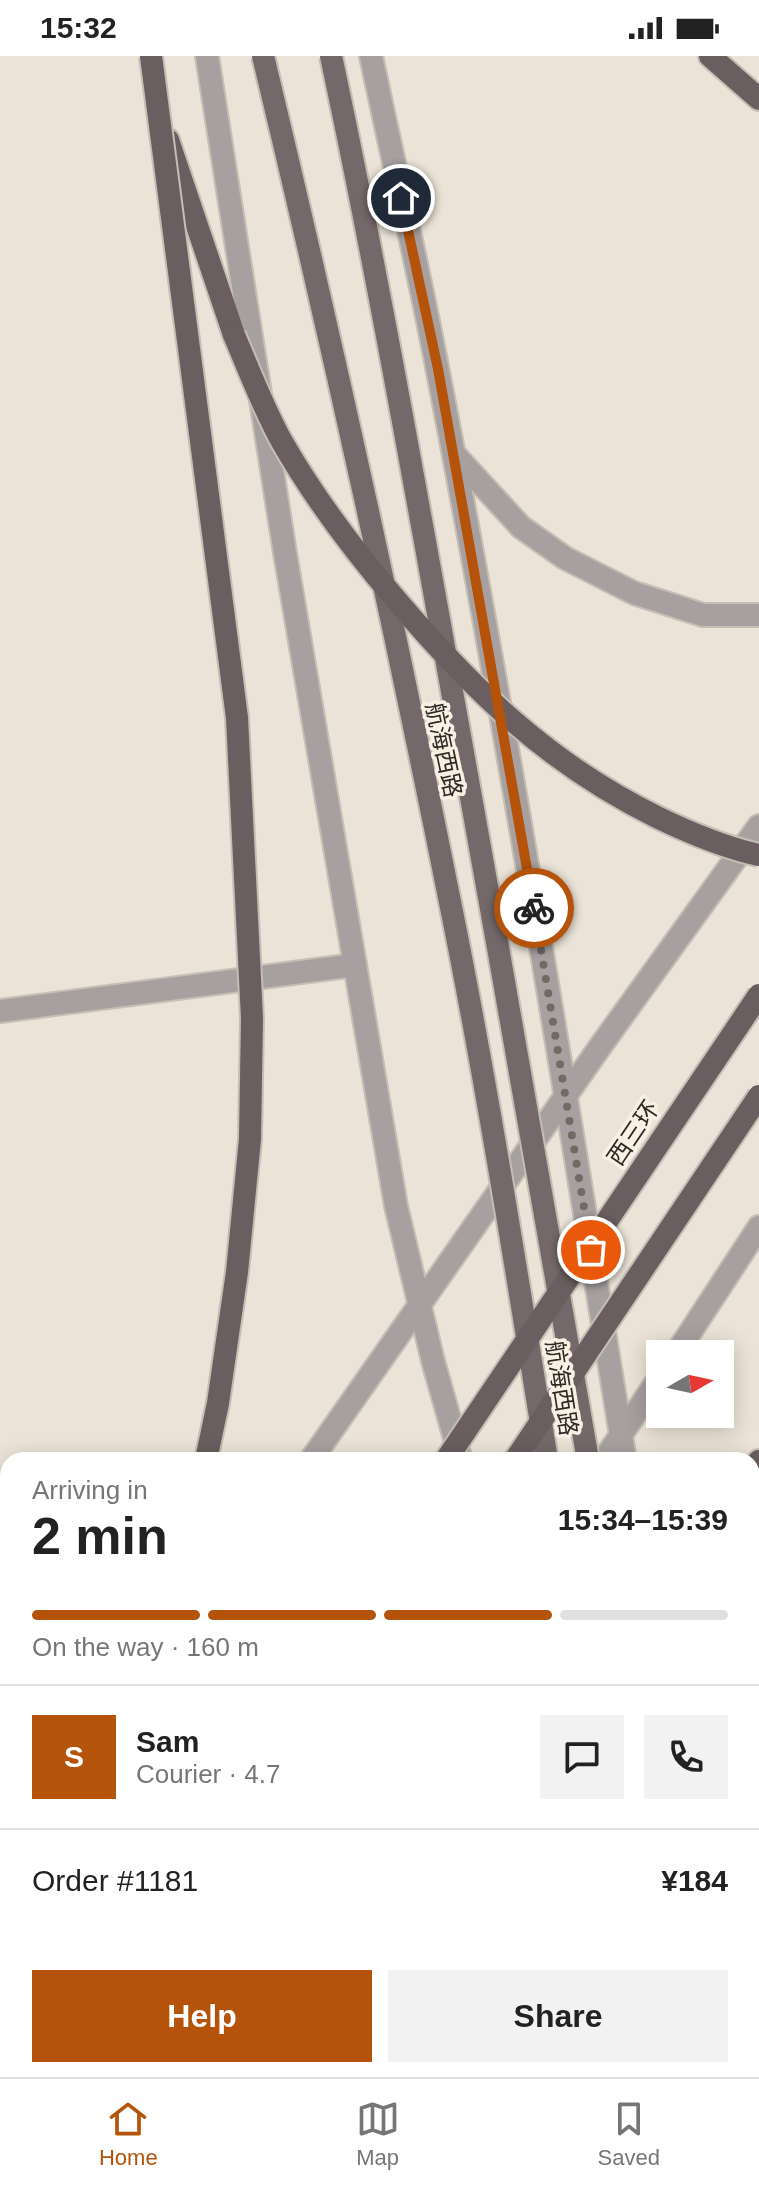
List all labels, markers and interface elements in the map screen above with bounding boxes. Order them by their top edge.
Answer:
text: 15:32 [40,11,117,44]
pin [367,164,435,232]
icon: home [379,176,423,220]
street label: 航海西路 [421,700,467,800]
courier [494,868,574,948]
icon: bike [512,886,556,930]
street label: 西三环 [602,1096,664,1170]
pin [557,1216,625,1284]
icon: bag [569,1228,613,1272]
street label: 航海西路 [541,1338,583,1438]
north arrow [646,1340,734,1428]
map controls [646,1340,734,1428]
text: Arriving in [32,1475,148,1505]
text: 15:34–15:39 [558,1503,728,1536]
text: 2 min [32,1507,168,1565]
text: On the way · 160 m [32,1632,259,1662]
button: chat [540,1715,624,1799]
button: phone [644,1715,728,1799]
text: Sam [136,1725,199,1758]
text: S [64,1740,84,1773]
text: Courier · 4.7 [136,1759,281,1789]
text: Order #1181 [32,1864,198,1897]
text: ¥184 [661,1864,728,1897]
button: Help [32,1970,372,2062]
button: Share [388,1970,728,2062]
tab: Home [99,2097,158,2171]
tab: Map [356,2097,400,2171]
tab: Saved [598,2097,660,2171]

